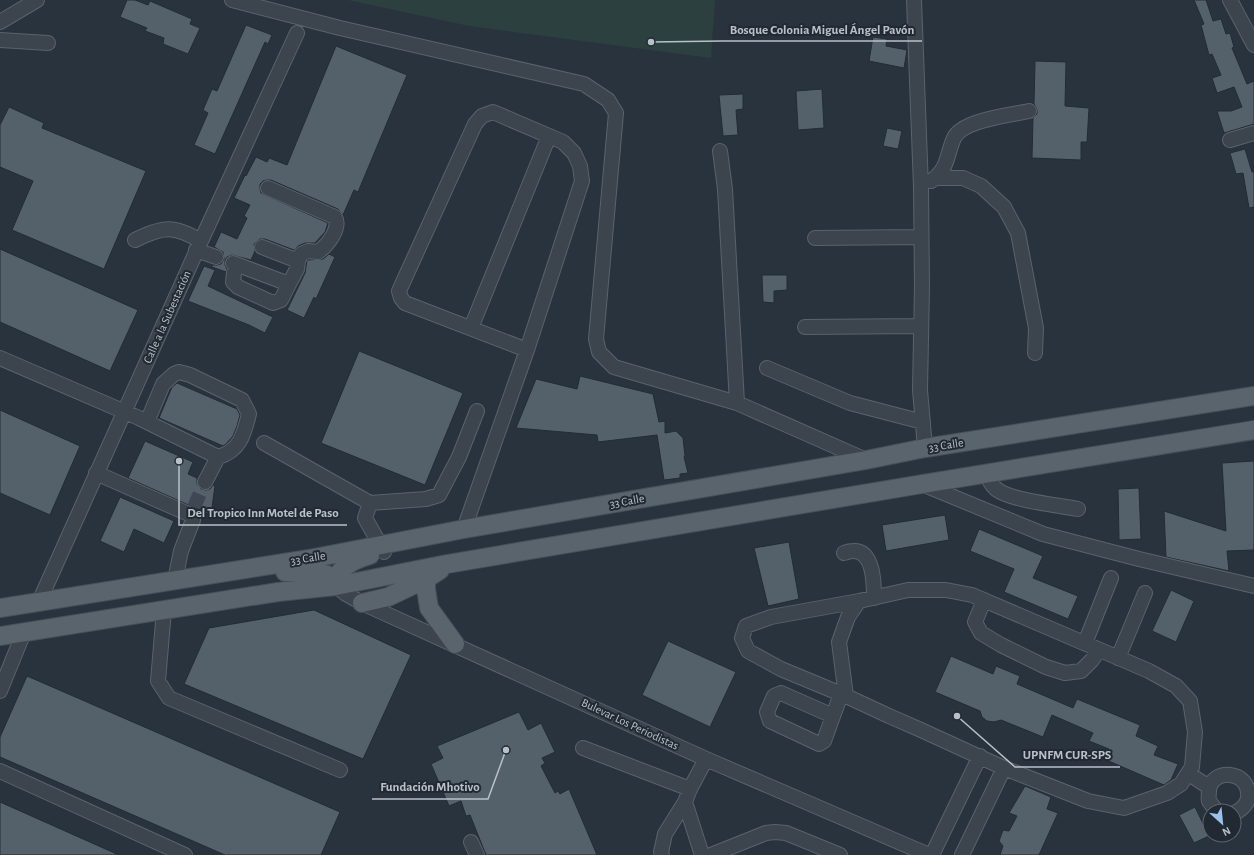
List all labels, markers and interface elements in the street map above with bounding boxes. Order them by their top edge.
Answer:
callout: Bosque Colonia Miguel Ángel Pavón [722,16,922,41]
text: Bosque Colonia Miguel Ángel Pavón [730,22,914,37]
street label: Calle a la Subestación [141,269,193,365]
street label: 33 Calle [928,436,964,454]
street label: 33 Calle [609,492,645,510]
callout: Del Tropico Inn Motel de Paso [179,500,347,525]
text: Del Tropico Inn Motel de Paso [187,507,339,520]
street label: 33 Calle [290,549,326,567]
street label: Bulevar Los Periodistas [580,696,680,752]
callout: UPNFM CUR-SPS [1015,742,1120,767]
text: UPNFM CUR-SPS [1023,749,1112,762]
callout: Fundación Mhotivo [372,774,488,799]
text: Fundación Mhotivo [380,781,480,794]
north arrow [1202,803,1242,843]
text: N [1220,825,1232,838]

